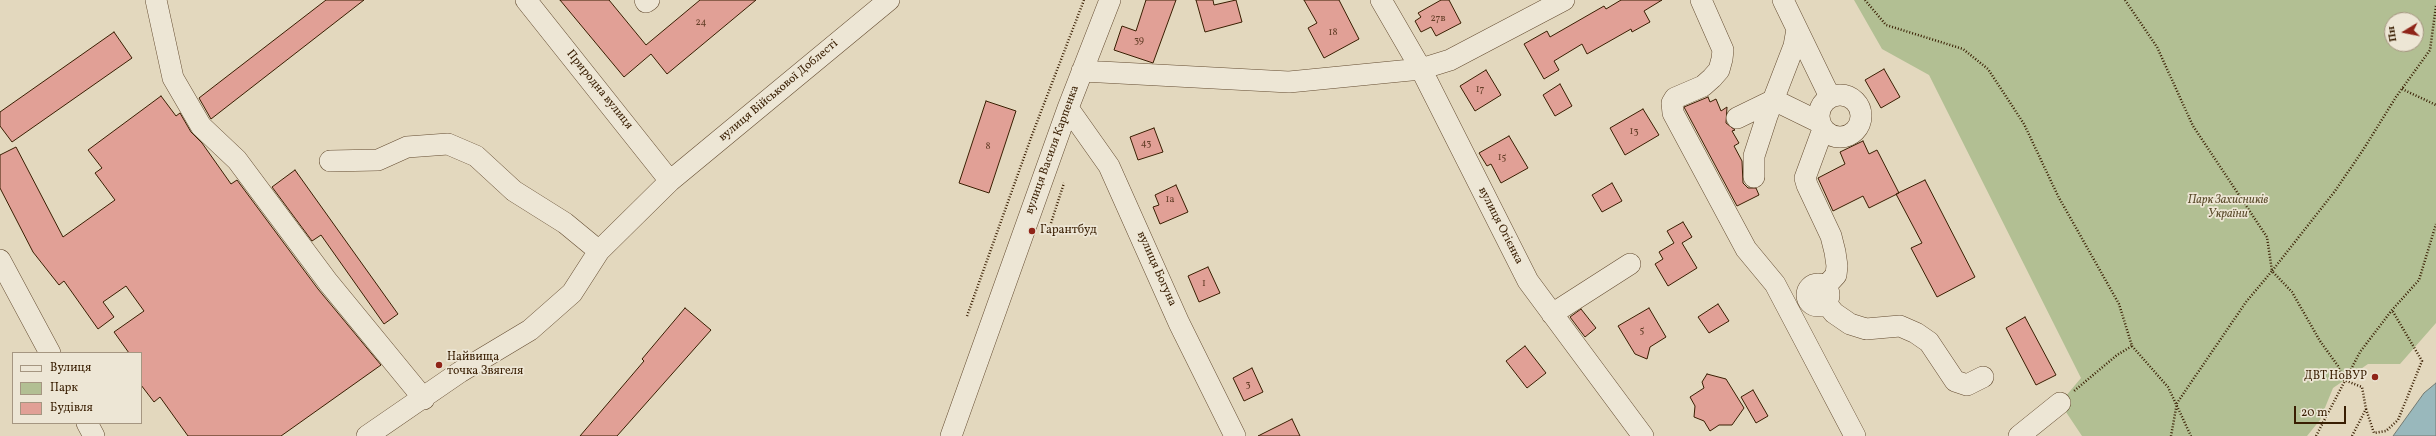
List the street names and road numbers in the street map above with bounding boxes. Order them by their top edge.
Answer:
street label: вулиця Військової Доблесті [717,37,841,145]
street label: Природна вулиця [563,47,635,133]
street label: вулиця Василя Карпенка [1023,84,1083,216]
street label: вулиця Огієнка [1474,185,1526,267]
street label: вулиця Богуна [1133,229,1179,309]

